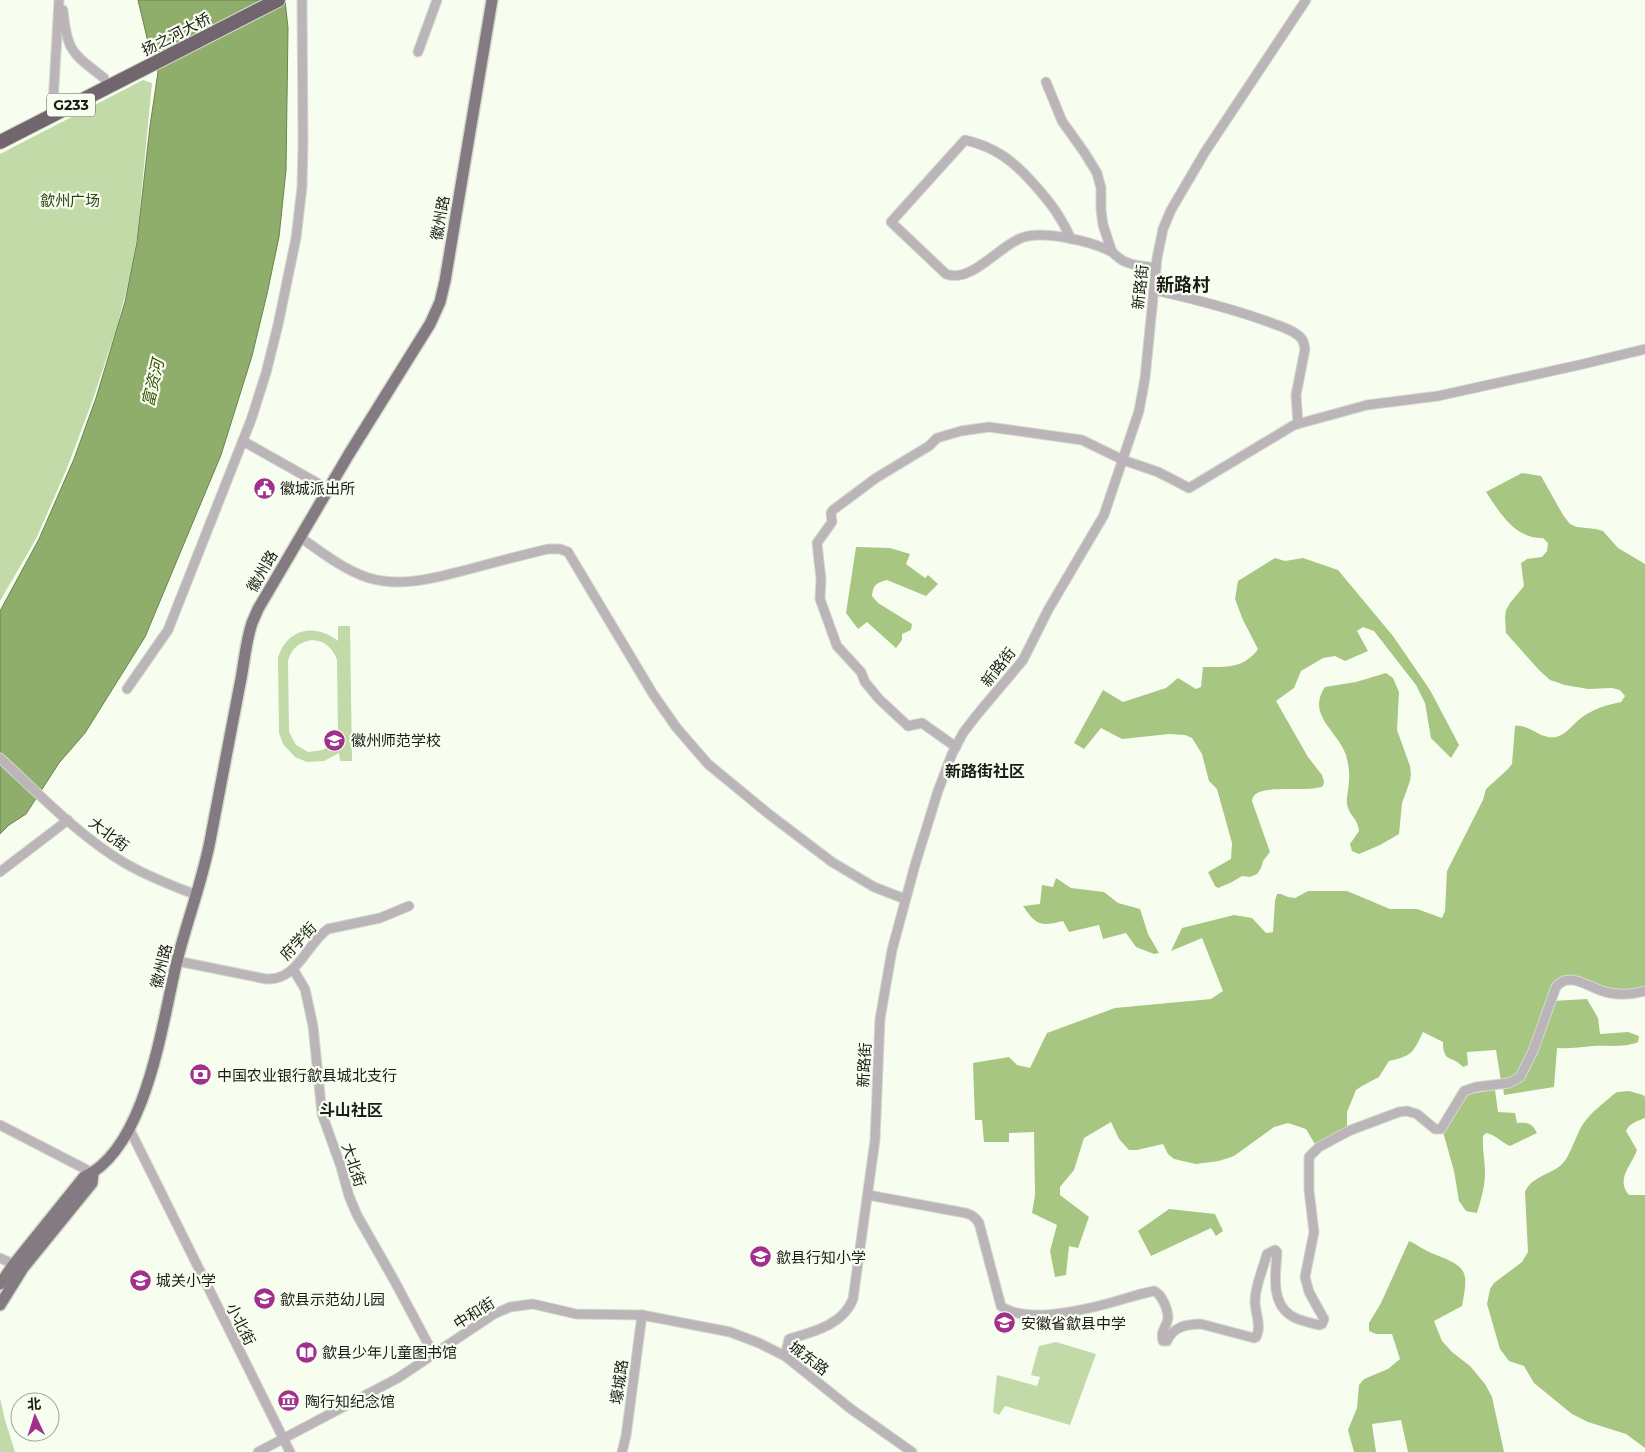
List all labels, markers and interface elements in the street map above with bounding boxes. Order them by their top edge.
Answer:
street label: 扬之河大桥 [138,9,214,59]
road number: G233 [47,94,95,116]
park label: 歙州广场 [40,191,100,210]
street label: 徽州路 [427,194,453,242]
street label: 新路街 [1128,264,1152,310]
district label: 新路村 [1156,274,1210,296]
water label: 富资河 [138,355,168,409]
public building icon: 徽城派出所 [252,476,276,500]
place label: 徽城派出所 [280,479,355,498]
street label: 徽州路 [243,547,281,595]
street label: 新路街 [977,643,1019,691]
school or university icon: 徽州师范学校 [323,728,347,752]
place label: 徽州师范学校 [351,731,441,750]
district label: 新路街社区 [945,762,1025,781]
street label: 大北街 [85,813,133,855]
street label: 府学街 [276,918,320,964]
street label: 徽州路 [146,942,176,990]
street label: 新路街 [853,1042,875,1088]
bank icon: 中国农业银行歙县城北支行 [189,1063,213,1087]
place label: 中国农业银行歙县城北支行 [217,1066,397,1085]
district label: 斗山社区 [319,1101,383,1120]
street label: 大北街 [338,1141,370,1189]
school or university icon: 歙县行知小学 [748,1245,772,1269]
place label: 歙县行知小学 [776,1248,866,1267]
school or university icon: 城关小学 [128,1268,152,1292]
place label: 城关小学 [156,1271,216,1290]
school or university icon: 歙县示范幼儿园 [252,1287,276,1311]
place label: 歙县示范幼儿园 [280,1290,385,1309]
street label: 中和街 [450,1293,498,1333]
street label: 小北街 [222,1300,260,1348]
school or university icon: 安徽省歙县中学 [993,1311,1017,1335]
place label: 安徽省歙县中学 [1021,1314,1126,1333]
street label: 城东路 [785,1337,833,1379]
library icon: 歙县少年儿童图书馆 [294,1340,318,1364]
place label: 歙县少年儿童图书馆 [322,1343,457,1362]
street label: 壕城路 [606,1358,632,1406]
museum icon: 陶行知纪念馆 [277,1389,301,1413]
north arrow [10,1392,60,1442]
place label: 陶行知纪念馆 [305,1392,395,1411]
text: 北 [26,1395,42,1413]

